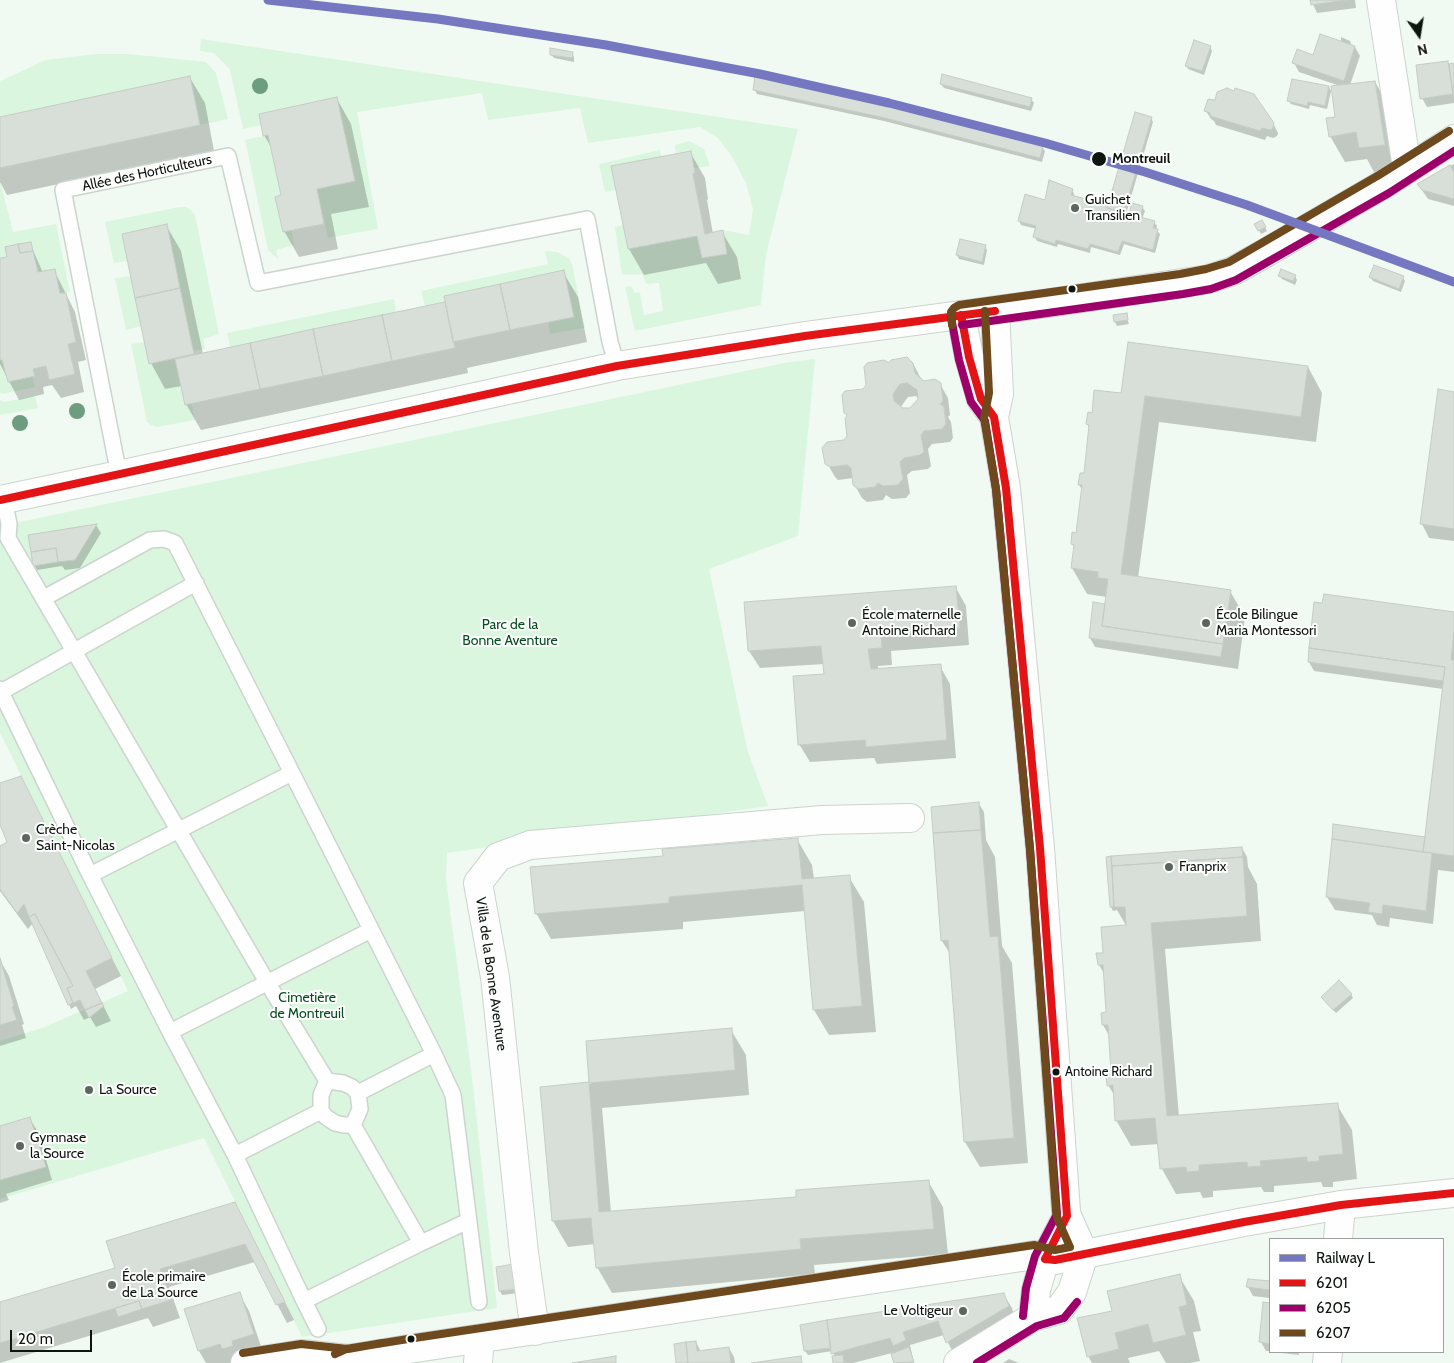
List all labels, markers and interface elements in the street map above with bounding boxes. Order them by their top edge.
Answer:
north arrow [1394,10,1444,60]
text: N [1416,40,1429,59]
marker: Montreuil [1090,150,1108,168]
street label: Allée des Horticulteurs [81,151,213,195]
place label: Montreuil [1112,151,1170,167]
place label: Guichet Transilien [1085,192,1140,224]
marker: Guichet Transilien [1069,202,1081,214]
unlabelled marker [1067,284,1077,294]
place label: École maternelle Antoine Richard [862,607,961,640]
place label: École Bilingue Maria Montessori [1216,607,1316,640]
park label: Parc de la Bonne Aventure [462,617,558,650]
marker: École maternelle Antoine Richard [846,617,858,629]
marker: École Bilingue Maria Montessori [1200,617,1212,629]
place label: Crèche Saint-Nicolas [36,822,115,854]
marker: Crèche Saint-Nicolas [20,832,32,844]
place label: Franprix [1179,859,1226,875]
marker: Franprix [1163,861,1175,873]
street label: Villa de la Bonne Aventure [472,896,510,1052]
park label: Cimetière de Montreuil [270,990,344,1022]
place label: Antoine Richard [1065,1064,1152,1080]
marker: Antoine Richard [1051,1067,1061,1077]
place label: La Source [99,1082,157,1098]
marker: La Source [83,1084,95,1096]
place label: Gymnase la Source [30,1130,86,1162]
marker: Gymnase la Source [14,1140,26,1152]
legend [1269,1238,1444,1353]
text: Railway L [1316,1249,1375,1267]
place label: École primaire de La Source [122,1269,206,1302]
text: 6201 [1316,1274,1348,1292]
marker: École primaire de La Source [106,1279,118,1291]
text: 6205 [1316,1299,1351,1317]
place label: Le Voltigeur [884,1303,953,1319]
marker: Le Voltigeur [957,1305,969,1317]
scale bar [12,1320,95,1352]
text: 6207 [1316,1324,1350,1342]
text: 20 m [18,1330,53,1348]
unlabelled marker [406,1334,416,1344]

